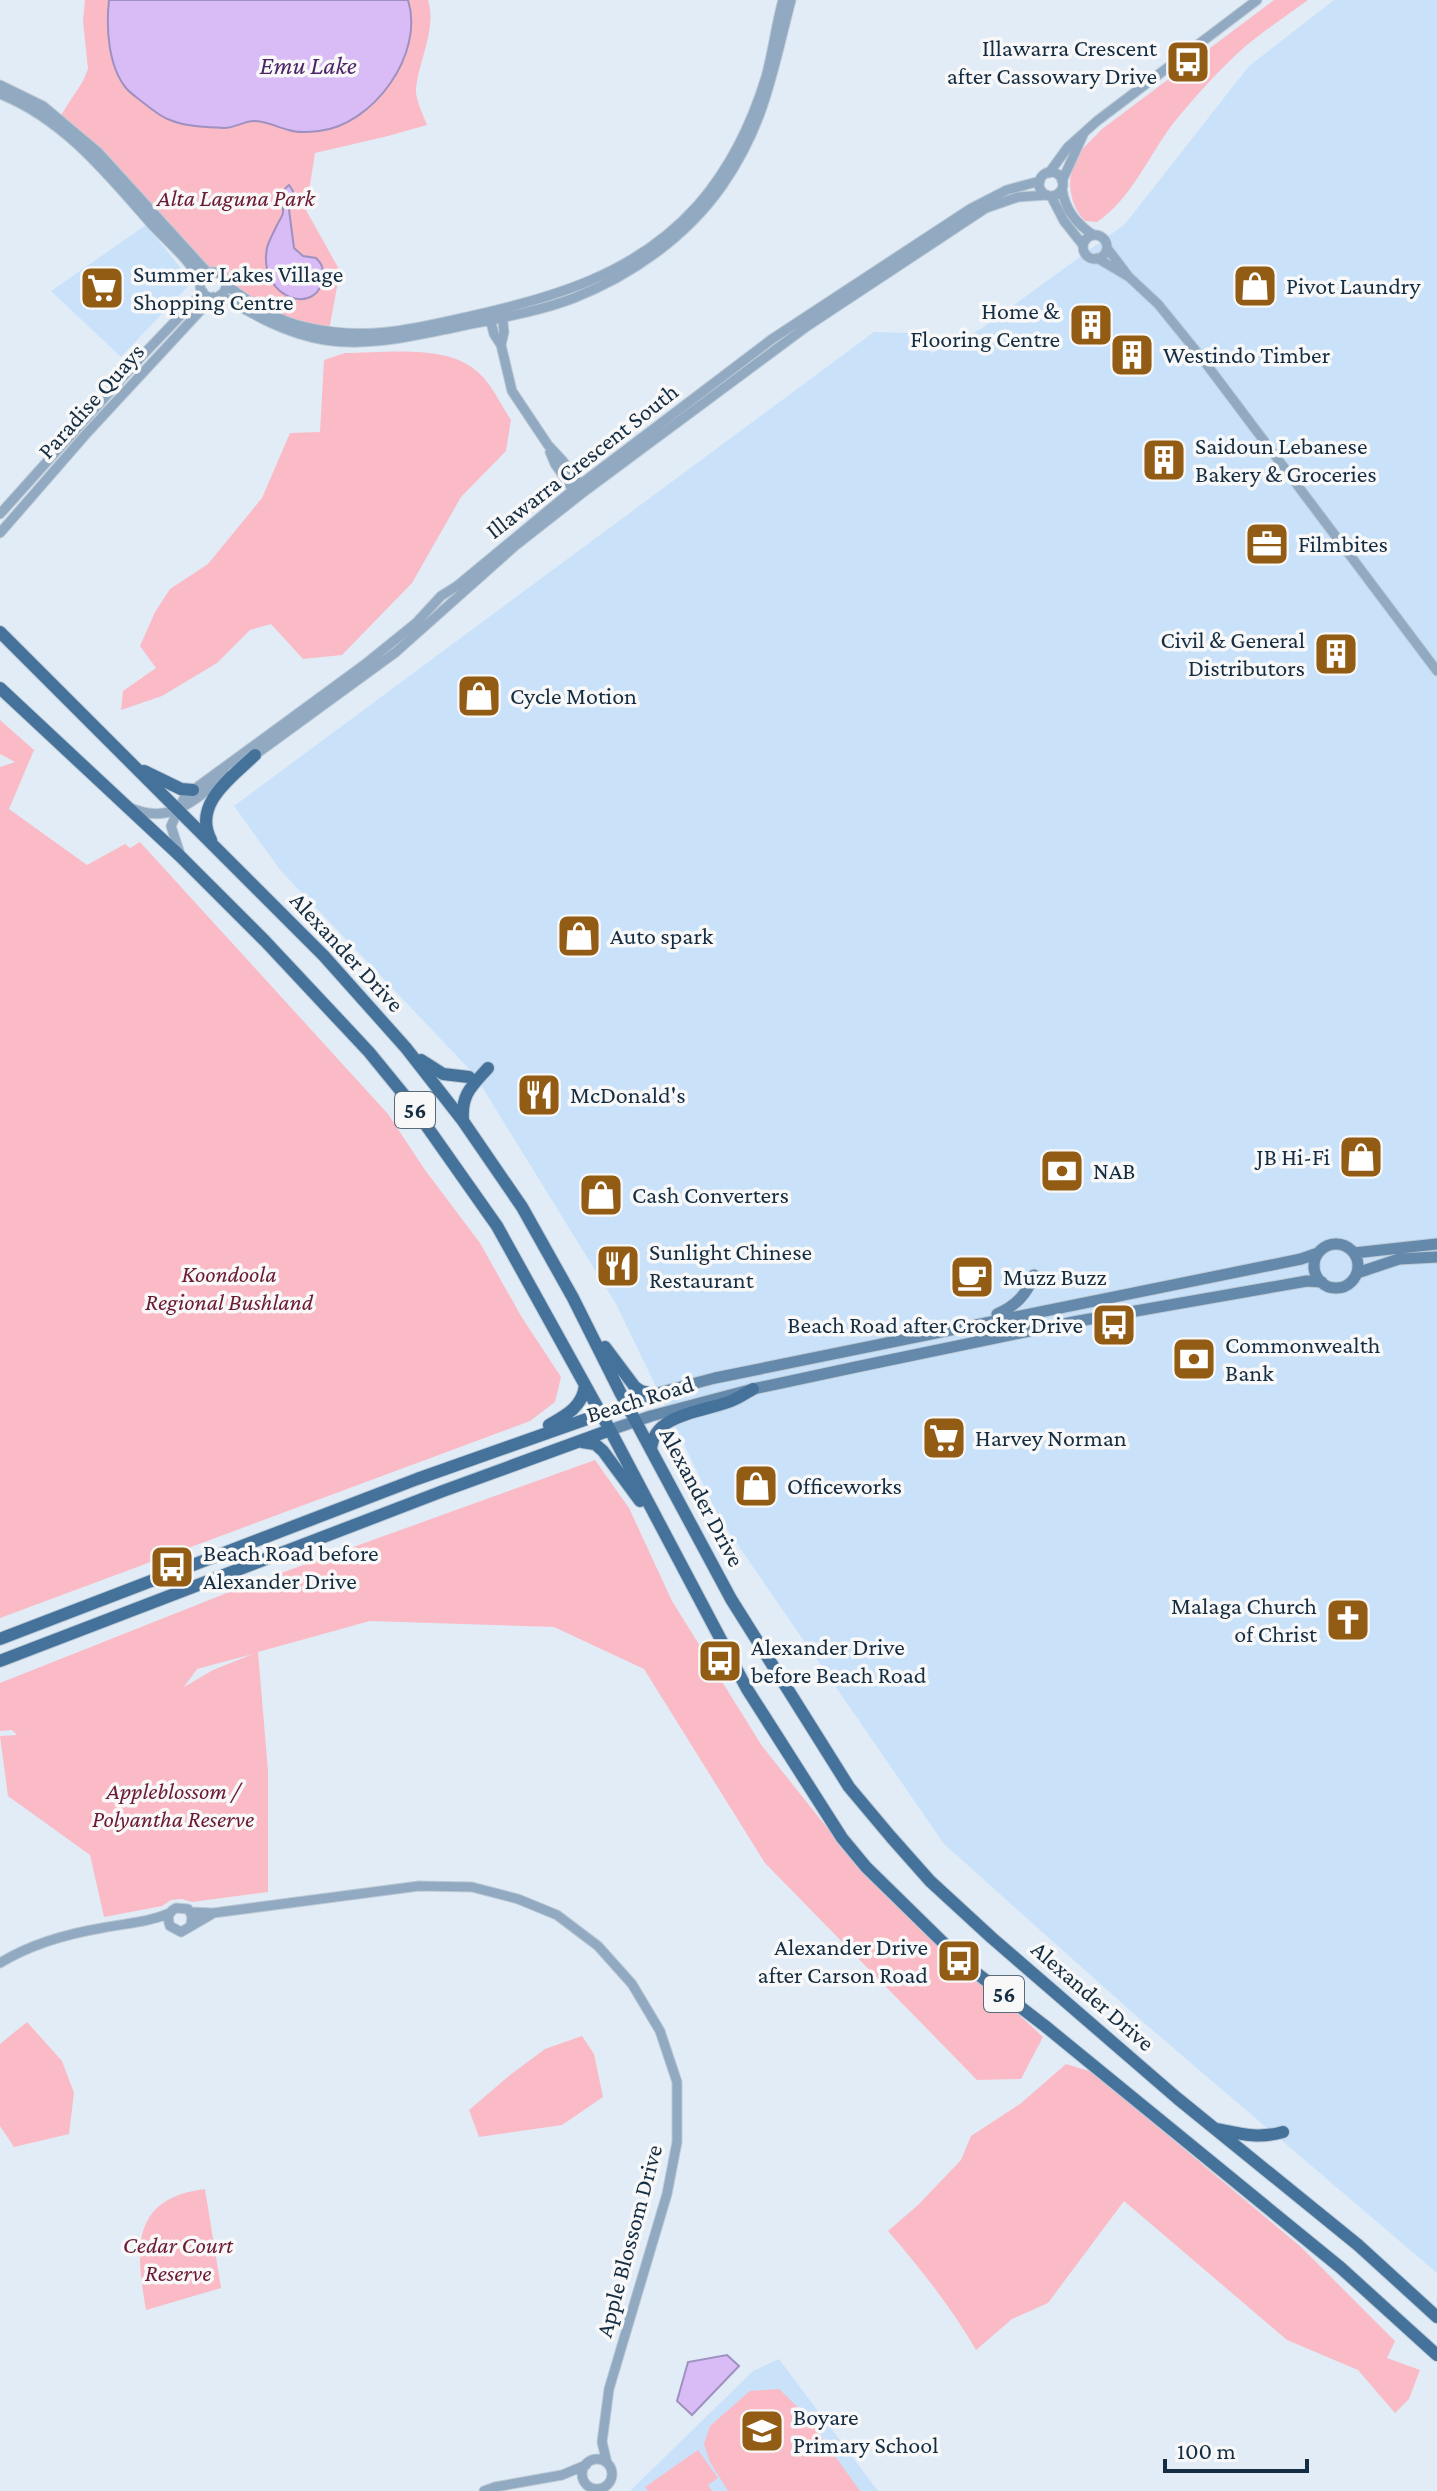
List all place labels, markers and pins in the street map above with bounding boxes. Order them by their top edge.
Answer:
place label: Illawarra Crescent after Cassowary Drive [947,34,1158,89]
bus stop icon: Illawarra Crescent after Cassowary Drive [1164,38,1212,86]
place label: Summer Lakes Village Shopping Centre [133,260,343,315]
shop icon: Pivot Laundry [1231,262,1279,310]
supermarket icon: Summer Lakes Village Shopping Centre [78,264,126,312]
place label: Pivot Laundry [1286,272,1421,299]
place label: Home & Flooring Centre [910,297,1060,352]
building icon: Home & Flooring Centre [1067,301,1115,349]
building icon: Westindo Timber [1108,331,1156,379]
place label: Westindo Timber [1163,341,1331,368]
place label: Saidoun Lebanese Bakery & Groceries [1195,432,1377,487]
building icon: Saidoun Lebanese Bakery & Groceries [1140,436,1188,484]
office icon: Filmbites [1243,520,1291,568]
place label: Filmbites [1298,530,1388,557]
place label: Civil & General Distributors [1161,626,1305,681]
building icon: Civil & General Distributors [1312,630,1360,678]
shop icon: Cycle Motion [455,672,503,720]
place label: Cycle Motion [510,682,637,709]
shop icon: Auto spark [555,912,603,960]
place label: Auto spark [610,922,714,949]
restaurant icon: McDonald's [515,1071,563,1119]
place label: McDonald's [570,1081,686,1108]
shop icon: JB Hi-Fi [1337,1133,1385,1181]
place label: JB Hi-Fi [1254,1143,1330,1170]
bank icon: NAB [1038,1147,1086,1195]
place label: NAB [1093,1157,1135,1184]
shop icon: Cash Converters [577,1171,625,1219]
place label: Cash Converters [632,1181,789,1208]
place label: Sunlight Chinese Restaurant [649,1238,812,1293]
restaurant icon: Sunlight Chinese Restaurant [594,1242,642,1290]
cafe icon: Muzz Buzz [948,1253,996,1301]
place label: Muzz Buzz [1003,1263,1107,1290]
bus stop icon: Beach Road after Crocker Drive [1090,1301,1138,1349]
place label: Beach Road after Crocker Drive [787,1311,1083,1338]
place label: Commonwealth Bank [1225,1331,1381,1386]
bank icon: Commonwealth Bank [1170,1335,1218,1383]
supermarket icon: Harvey Norman [920,1414,968,1462]
place label: Harvey Norman [975,1424,1127,1451]
shop icon: Officeworks [732,1462,780,1510]
place label: Officeworks [787,1472,902,1499]
place label: Beach Road before Alexander Drive [203,1539,379,1594]
bus stop icon: Beach Road before Alexander Drive [148,1543,196,1591]
place label: Malaga Church of Christ [1171,1592,1318,1647]
church icon: Malaga Church of Christ [1324,1596,1372,1644]
place label: Alexander Drive before Beach Road [751,1633,927,1688]
bus stop icon: Alexander Drive before Beach Road [696,1637,744,1685]
place label: Alexander Drive after Carson Road [758,1933,928,1988]
bus stop icon: Alexander Drive after Carson Road [935,1937,983,1985]
place label: Boyare Primary School [793,2403,938,2458]
school or university icon: Boyare Primary School [738,2407,786,2455]

